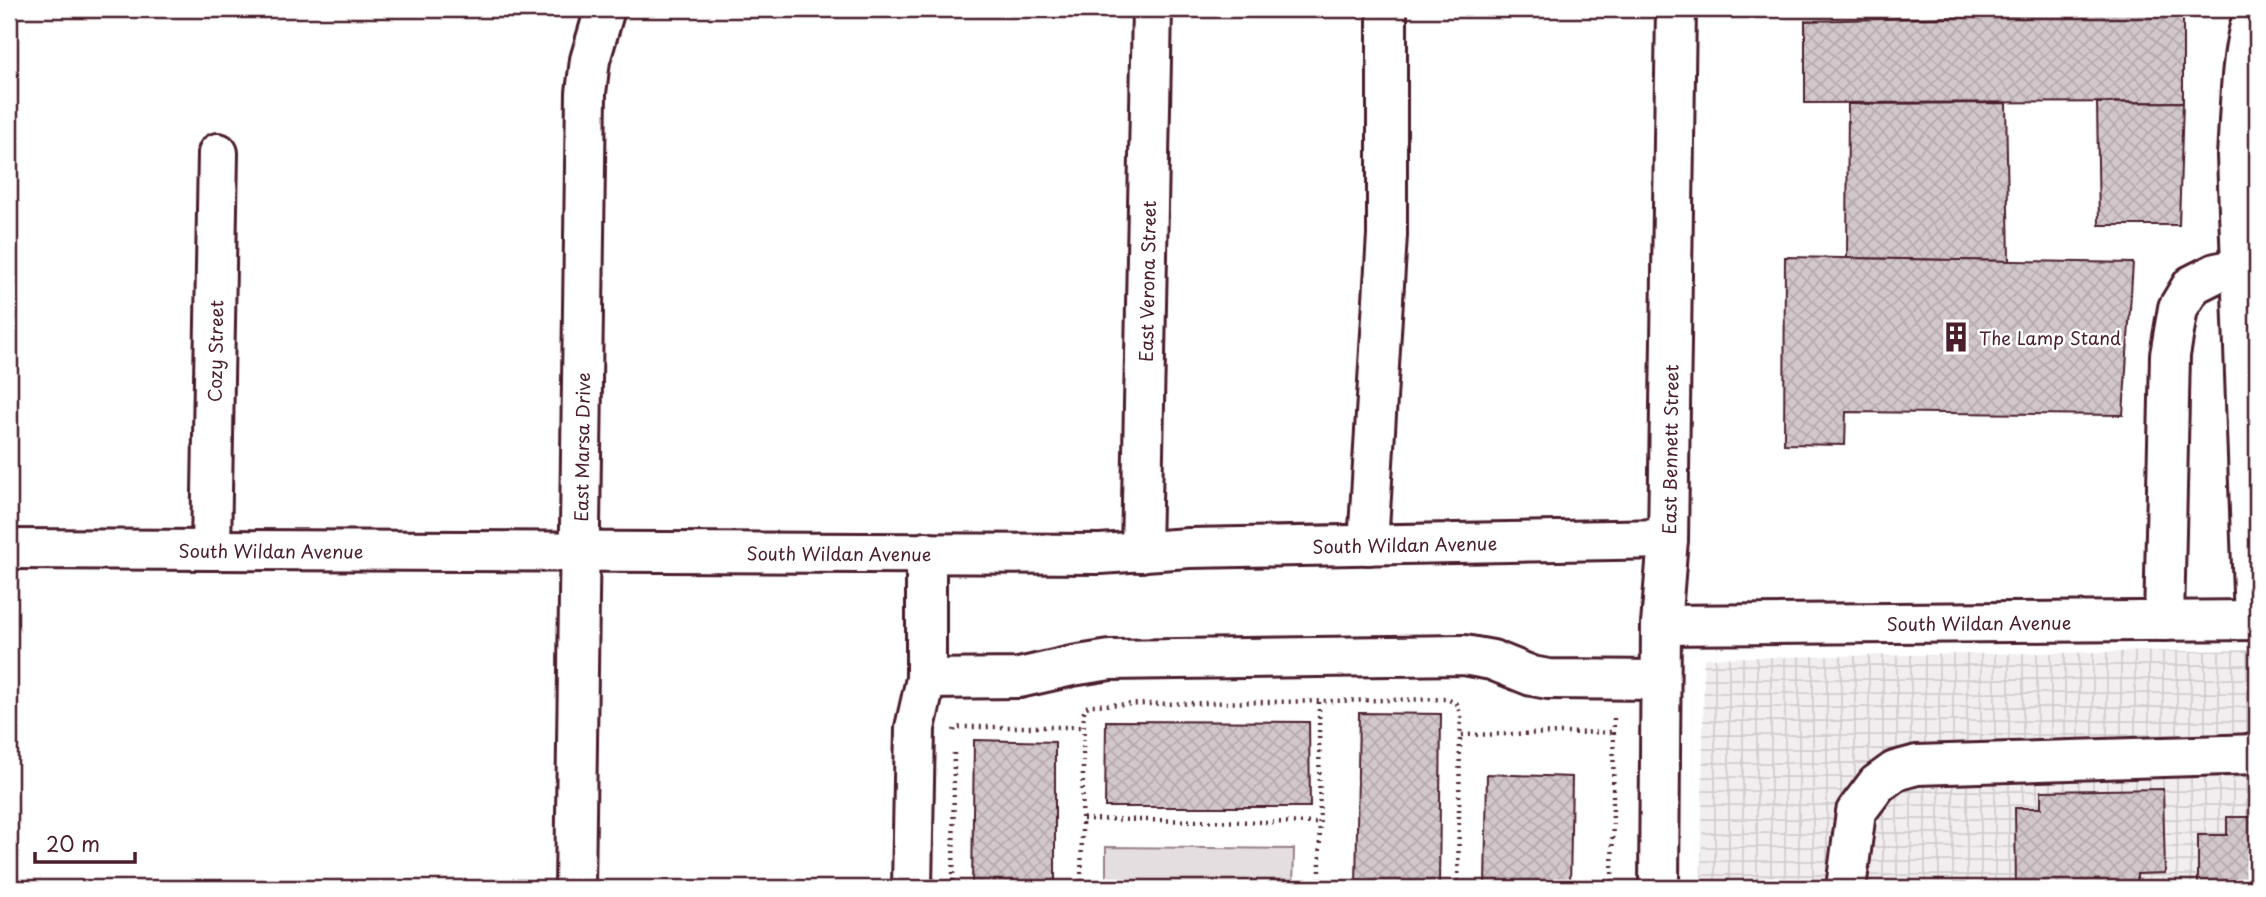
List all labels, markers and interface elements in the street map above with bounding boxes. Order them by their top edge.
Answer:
street label: East Verona Street [1131,200,1162,362]
street label: Cozy Street [200,300,229,402]
building icon: The Lamp Stand [1939,320,1973,354]
place label: The Lamp Stand [1979,324,2121,351]
street label: East Bennett Street [1655,364,1684,534]
street label: East Marsa Drive [567,372,596,522]
street label: South Wildan Avenue [1312,529,1497,559]
street label: South Wildan Avenue [179,536,363,564]
street label: South Wildan Avenue [747,539,931,567]
street label: South Wildan Avenue [1887,608,2071,637]
scale bar [35,820,135,864]
text: 20 m [46,827,100,859]

